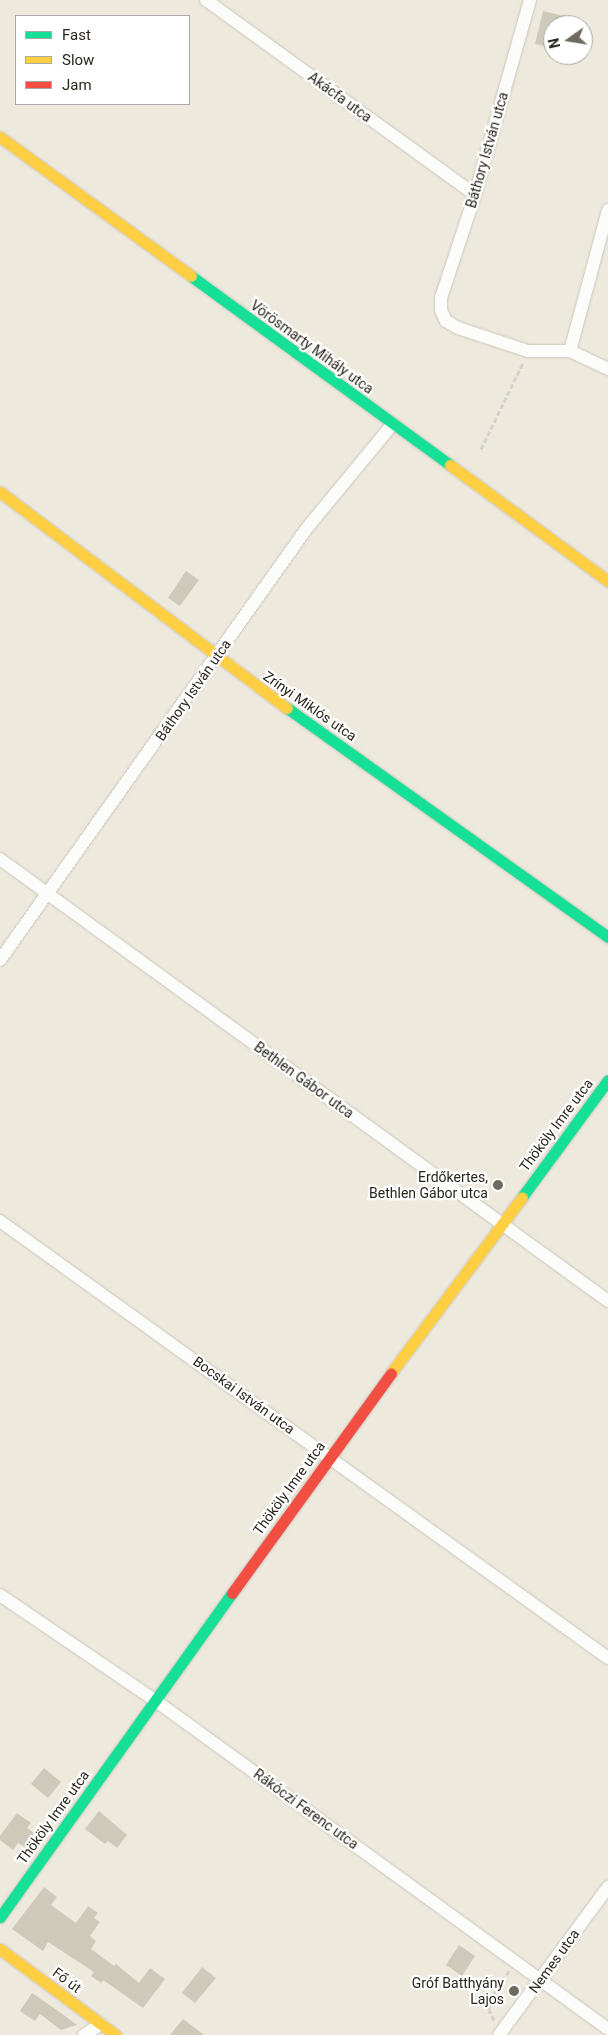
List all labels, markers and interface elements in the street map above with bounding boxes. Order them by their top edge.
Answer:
legend [15,15,190,105]
north arrow [543,15,593,65]
text: Fast [62,26,91,44]
text: N [545,37,563,50]
text: Slow [62,51,94,69]
street label: Akácfa utca [305,68,375,126]
text: Jam [62,76,92,94]
street label: Báthory István utca [462,90,512,210]
street label: Vörösmarty Mihály utca [247,297,377,397]
street label: Báthory István utca [152,636,234,744]
street label: Zrínyi Miklós utca [260,668,360,744]
street label: Bethlen Gábor utca [251,1038,357,1122]
street label: Thököly Imre utca [516,1075,596,1175]
place label: Erdőkertes, Bethlen Gábor utca [369,1169,488,1202]
marker: Erdőkertes, Bethlen Gábor utca [492,1179,504,1191]
street label: Bocskai István utca [190,1353,298,1437]
street label: Thököly Imre utca [249,1438,329,1538]
street label: Rákóczi Ferenc utca [250,1765,362,1853]
street label: Thököly Imre utca [13,1767,93,1867]
street label: Nemes utca [525,1926,583,1996]
street label: Fő út [49,1964,85,1996]
place label: Gróf Batthyány Lajos [412,1975,504,2008]
marker: Gróf Batthyány Lajos [508,1985,520,1997]

